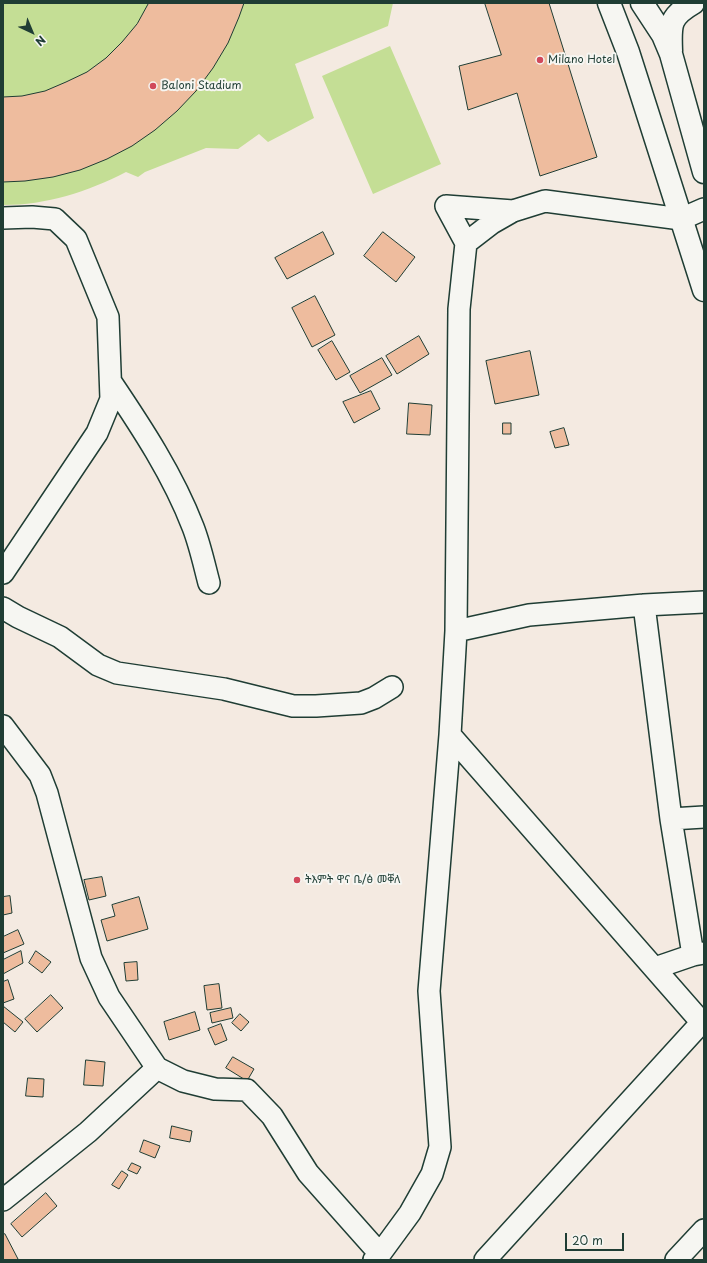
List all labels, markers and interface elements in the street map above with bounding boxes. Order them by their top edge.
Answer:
north arrow [12,12,52,52]
text: N [32,32,50,50]
place label: Milano Hotel [548,53,615,67]
marker: Milano Hotel [535,55,545,65]
place label: Baloni Stadium [161,79,242,93]
marker: Baloni Stadium [148,81,158,91]
place label: ትእምት ዋና ቤ/ፅ መቐለ [305,873,401,887]
marker: ትእምት ዋና ቤ/ፅ መቐለ [292,875,302,885]
scale bar [567,1225,626,1251]
text: 20 m [572,1231,603,1249]

